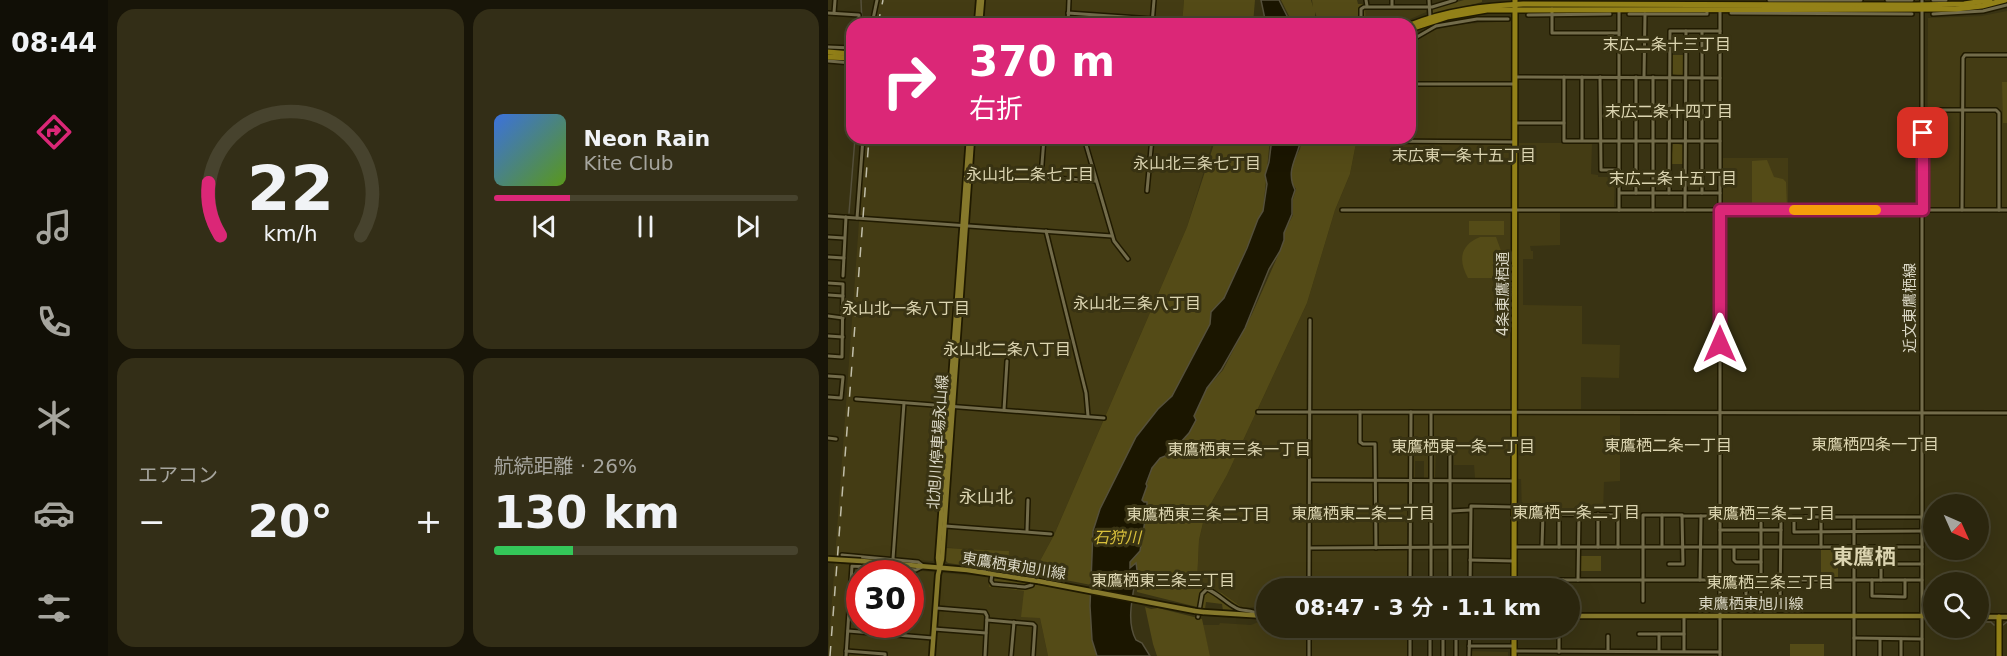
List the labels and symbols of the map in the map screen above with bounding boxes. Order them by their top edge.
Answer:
district label: 末広二条十三丁目 [1603,35,1731,54]
district label: 末広二条十四丁目 [1605,102,1733,121]
pin [1897,107,1948,158]
district label: 末広東一条十五丁目 [1392,146,1536,165]
district label: 永山北三条七丁目 [1133,154,1261,173]
district label: 永山北二条七丁目 [966,165,1094,184]
district label: 末広二条十五丁目 [1609,169,1737,188]
street label: 4条東鷹栖通 [1494,252,1512,336]
street label: 近文東鷹栖線 [1901,263,1919,353]
district label: 永山北三条八丁目 [1073,294,1201,313]
district label: 永山北一条八丁目 [842,299,970,318]
position arrow [1688,312,1752,376]
district label: 永山北二条八丁目 [943,340,1071,359]
street label: 北旭川停車場永山線 [924,374,952,510]
district label: 東鷹栖四条一丁目 [1811,435,1939,454]
district label: 東鷹栖二条一丁目 [1604,436,1732,455]
district label: 東鷹栖東一条一丁目 [1391,437,1535,456]
district label: 東鷹栖東三条一丁目 [1167,440,1311,459]
district label: 永山北 [959,486,1013,507]
north arrow [1923,494,1989,560]
district label: 東鷹栖一条二丁目 [1512,503,1640,522]
district label: 東鷹栖東二条二丁目 [1291,504,1435,523]
district label: 東鷹栖三条二丁目 [1707,504,1835,523]
district label: 東鷹栖東三条二丁目 [1126,505,1270,524]
water label: 石狩川 [1093,528,1143,547]
district label: 東鷹栖 [1833,545,1896,569]
street label: 東鷹栖東旭川線 [961,549,1067,583]
speed limit sign: 30 [846,560,924,638]
district label: 東鷹栖東三条三丁目 [1091,571,1235,590]
district label: 東鷹栖三条三丁目 [1706,573,1834,592]
street label: 東鷹栖東旭川線 [1698,595,1804,613]

